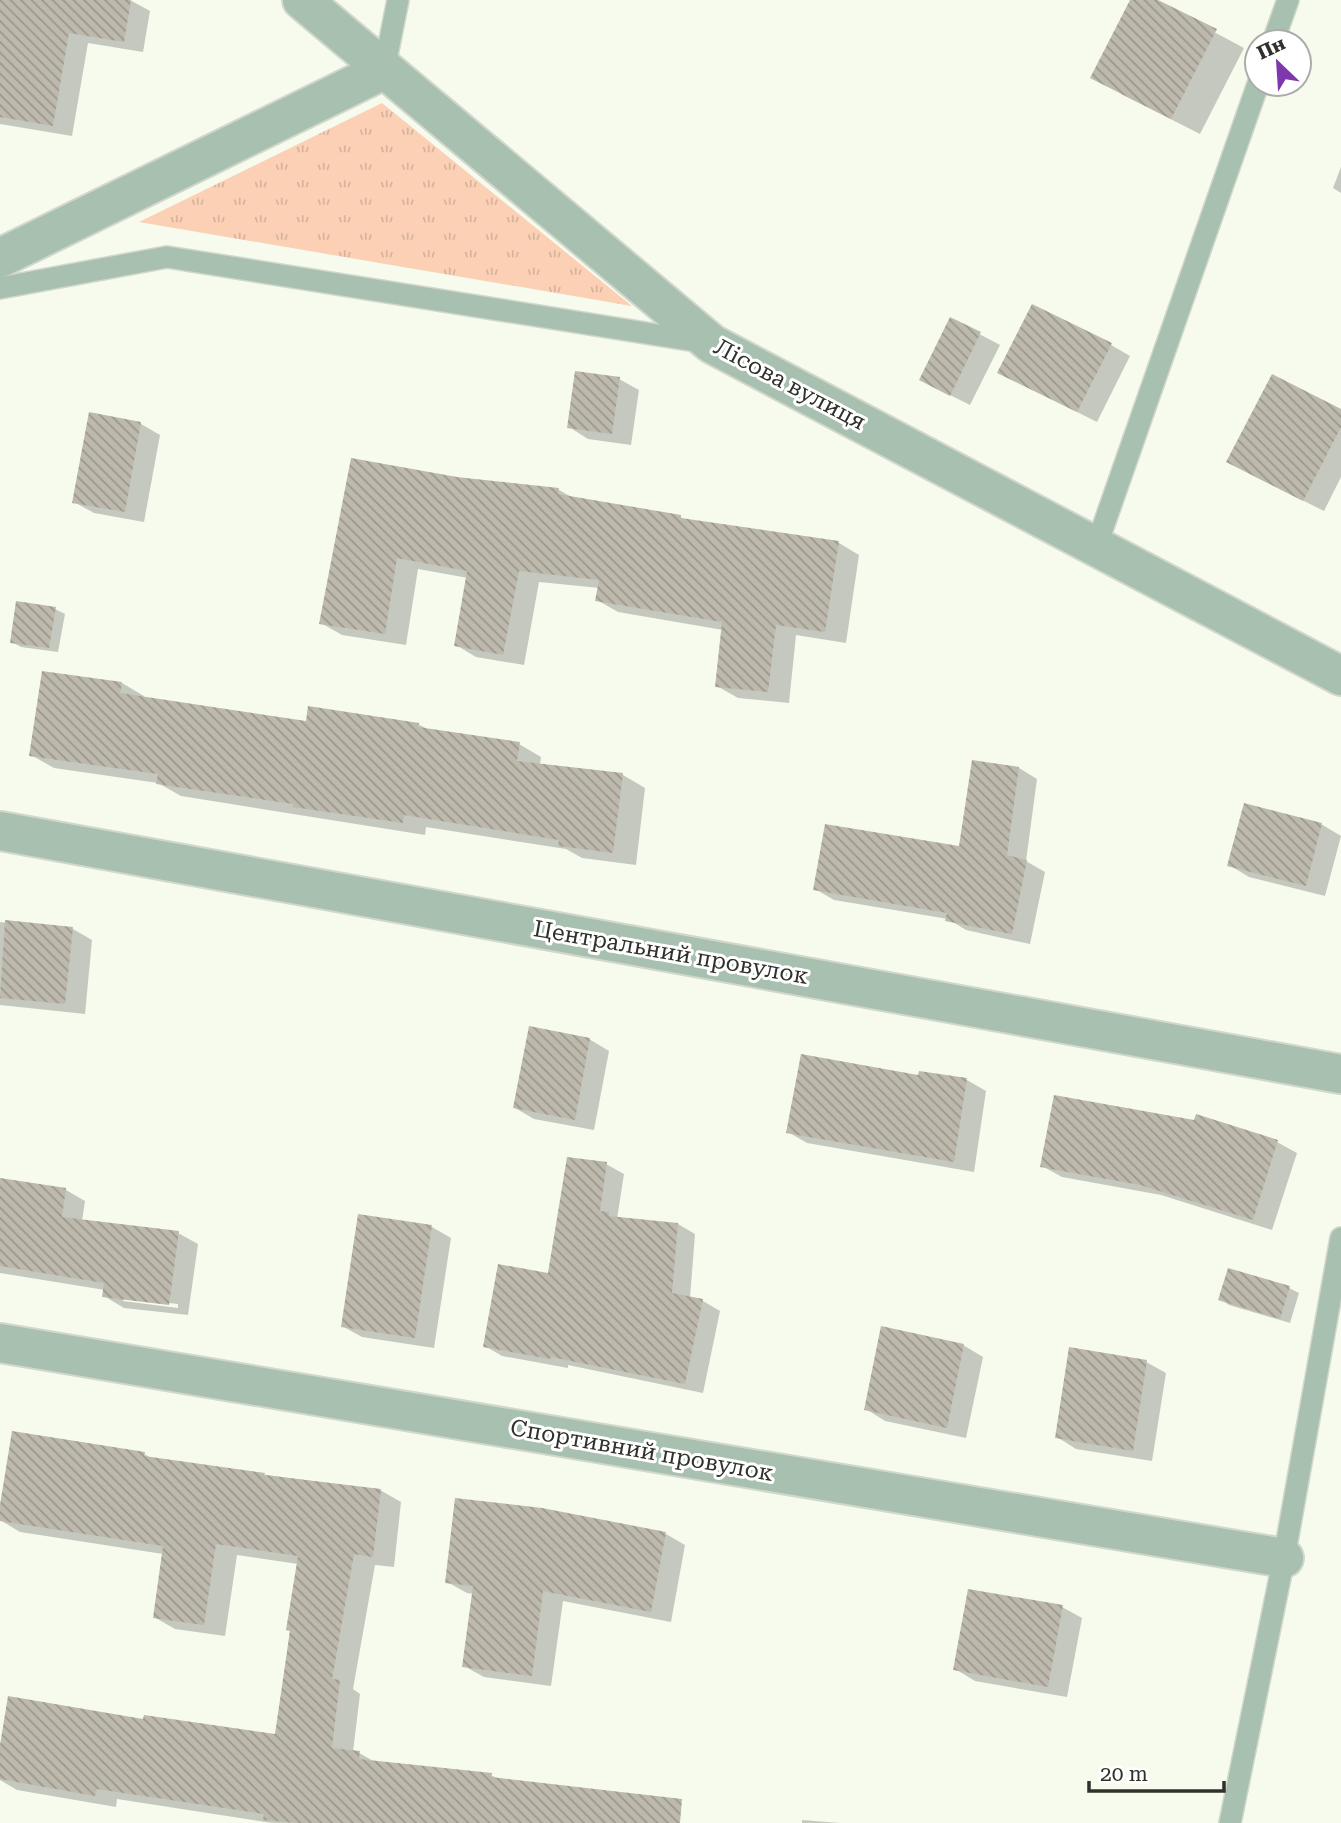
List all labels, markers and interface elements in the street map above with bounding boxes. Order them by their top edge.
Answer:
north arrow [1243,28,1313,98]
text: Пн [1253,32,1289,64]
street label: Лісова вулиця [709,333,870,436]
street label: Центральний провулок [531,915,811,990]
street label: Спортивний провулок [508,1414,776,1487]
scale bar [1089,1750,1224,1794]
text: 20 m [1100,1762,1148,1786]

